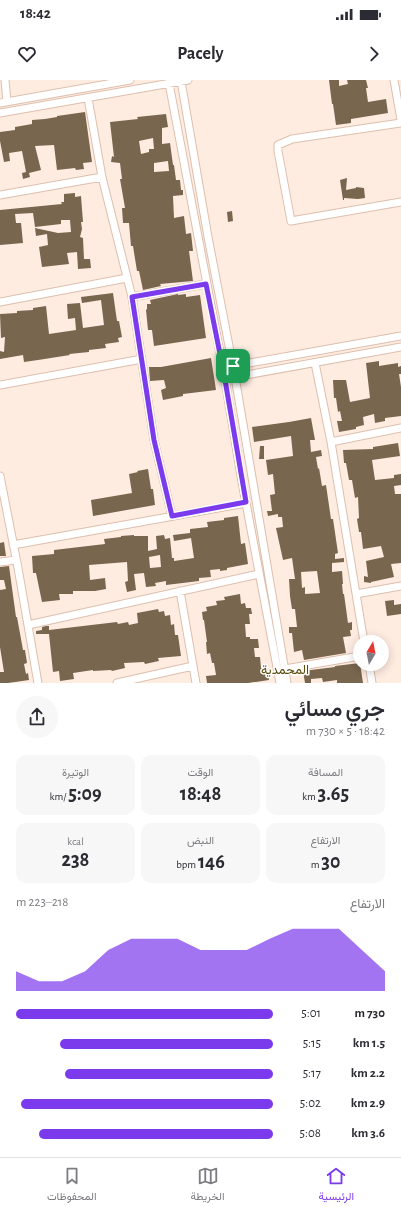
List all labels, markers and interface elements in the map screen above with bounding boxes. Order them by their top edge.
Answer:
text: 18:42 [20,6,51,21]
icon: heart [16,43,38,65]
icon: forward [363,43,385,65]
text: Pacely [177,45,224,63]
pin [216,349,250,383]
icon: arrive [222,355,244,377]
north arrow [353,635,389,671]
map controls [353,635,389,671]
district label: المحمدية [261,664,309,677]
button: share [16,696,58,738]
text: جري مسائي [284,698,385,720]
text: 18:42 · 5 × 730 m [306,725,385,738]
text: الوتيرة [62,767,89,778]
text: الوقت [188,767,213,778]
text: المسافة [308,767,343,778]
text: 5:09 [68,784,102,804]
text: 18:48 [180,784,221,804]
text: 3.65 [318,784,349,804]
text: /km [49,791,68,802]
text: km [302,791,318,802]
text: النبض [187,835,214,846]
text: الارتفاع [311,835,340,846]
text: kcal [67,836,84,847]
text: 238 [62,850,89,870]
text: 146 [198,852,225,872]
text: 30 [321,852,340,872]
text: bpm [176,859,198,870]
text: m [311,859,321,870]
text: 218–223 m [16,896,69,909]
text: الارتفاع [350,898,385,911]
text: 5:01 [301,1007,321,1020]
text: 730 m [355,1007,385,1020]
text: 5:15 [303,1037,321,1050]
text: 1.5 km [353,1037,385,1050]
text: 5:17 [303,1067,321,1080]
text: 2.2 km [351,1067,385,1080]
text: 5:02 [300,1097,321,1110]
text: 2.9 km [351,1097,385,1110]
text: 5:08 [300,1127,321,1140]
text: 3.6 km [351,1127,385,1140]
tab: المحفوظات [47,1165,97,1206]
tab: الخريطة [191,1165,225,1206]
tab: الرئيسية [318,1165,354,1206]

